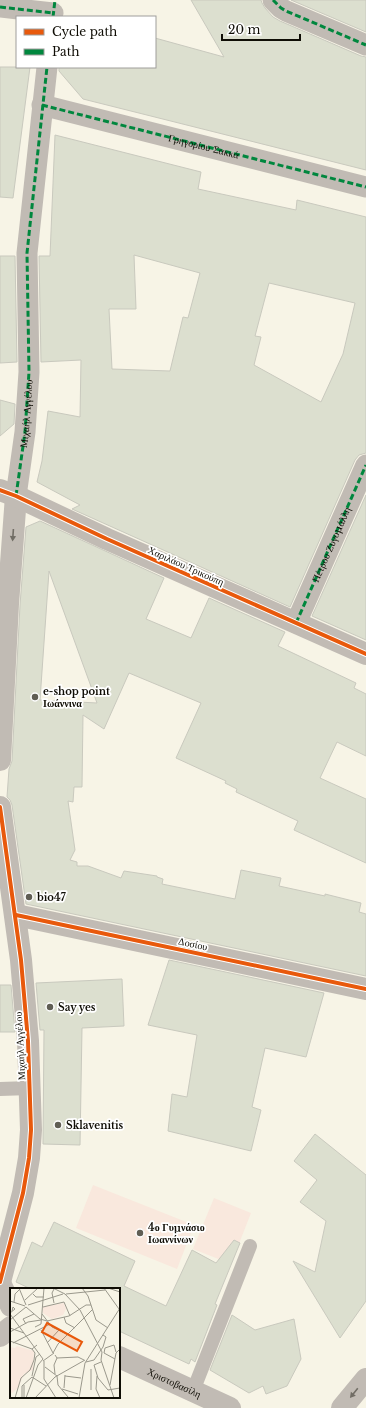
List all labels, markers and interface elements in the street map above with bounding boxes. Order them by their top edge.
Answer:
legend [16,16,156,68]
scale bar [222,16,300,42]
text: 20 m [228,22,260,37]
text: Cycle path [52,24,117,39]
text: Path [52,44,80,59]
street label: Γρηγορίου Σακκά [167,131,241,161]
street label: Μιχαήλ Αγγέλου [16,379,35,449]
street label: Πέτρου Ζυγομάλλη [308,505,353,584]
one-way arrow [9,529,16,541]
street label: Χαριλάου Τρικούπη [146,543,226,589]
place label: e-shop point Ιωάννινα [43,685,110,710]
marker: e-shop point Ιωάννινα [30,692,40,702]
place label: bio47 [36,891,67,904]
marker: bio47 [24,892,34,902]
street label: Δοσίου [177,935,209,953]
place label: Say yes [58,1001,96,1014]
marker: Say yes [45,1002,55,1012]
street label: Μιχαήλ Αγγέλου [12,1011,28,1080]
place label: Sklavenitis [66,1119,124,1132]
marker: Sklavenitis [53,1120,63,1130]
place label: 4ο Γυμνάσιο Ιωαννίνων [148,1221,205,1246]
marker: 4ο Γυμνάσιο Ιωαννίνων [135,1228,145,1238]
inset map [10,1288,120,1398]
street label: Χριστοβασίλη [145,1364,203,1400]
one-way arrow [350,1388,359,1399]

